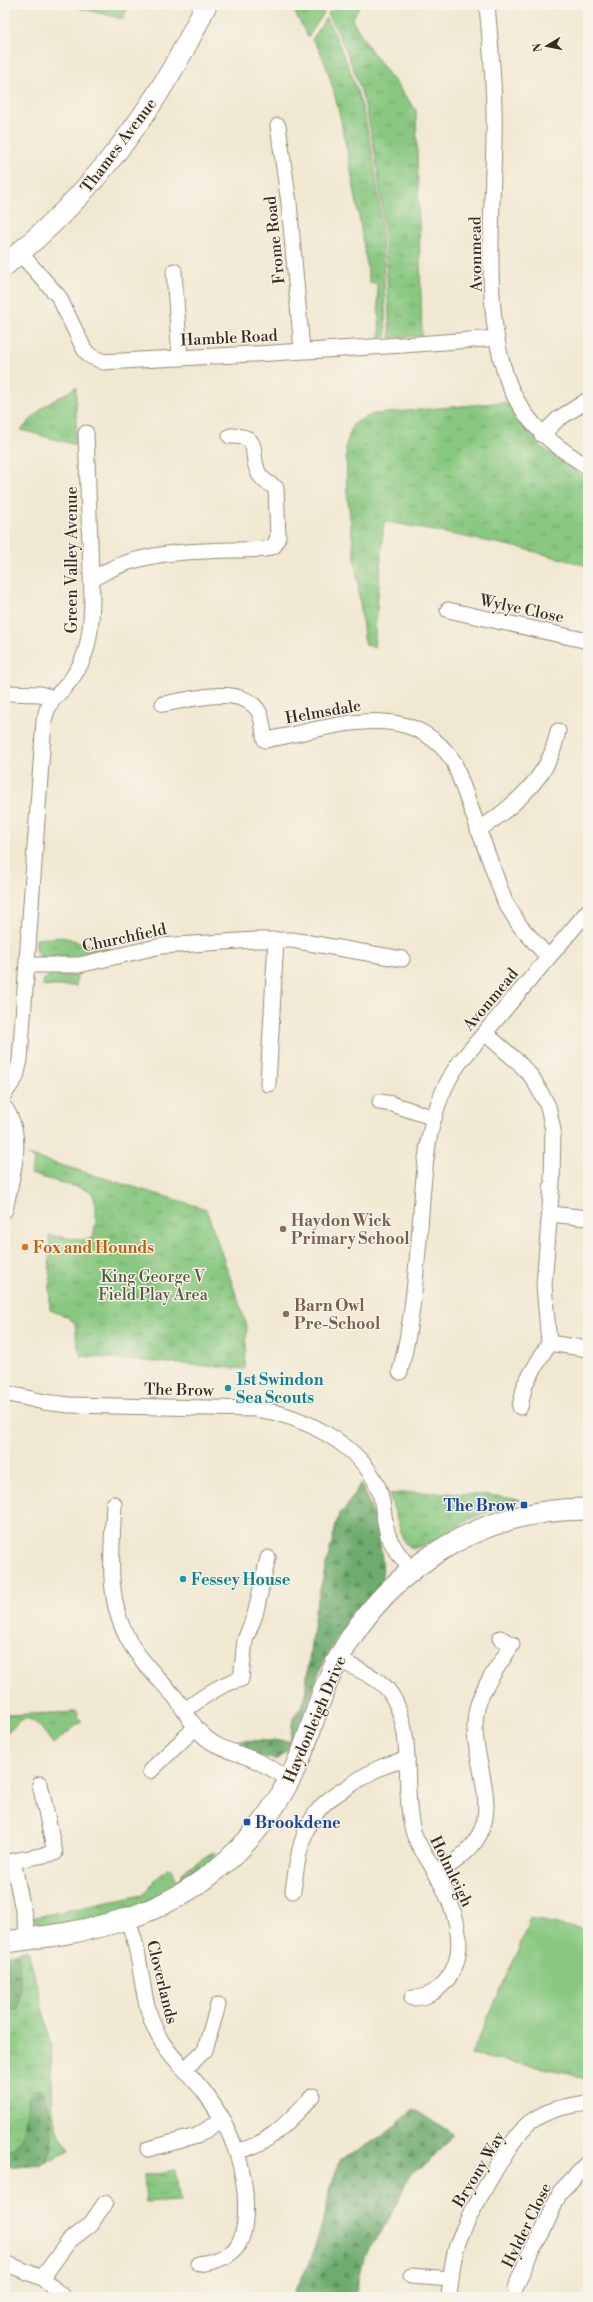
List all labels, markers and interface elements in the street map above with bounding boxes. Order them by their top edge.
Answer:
north arrow [527,26,567,66]
text: N [530,42,546,53]
street label: Thames Avenue [77,94,161,197]
street label: Frome Road [260,195,290,285]
street label: Avonmead [465,216,487,293]
street label: Hamble Road [180,325,278,351]
street label: Green Valley Avenue [62,486,82,634]
street label: Wylye Close [477,590,566,628]
street label: Helmsdale [284,695,363,728]
street label: Churchfield [80,919,168,957]
street label: Avonmead [458,964,523,1036]
place label: Haydon Wick Primary School [291,1211,410,1249]
marker: Haydon Wick Primary School [278,1224,288,1234]
place label: Fox and Hounds [33,1238,154,1258]
marker: Fox and Hounds [20,1242,30,1252]
park label: King George V Field Play Area [98,1267,209,1305]
place label: Barn Owl Pre-School [294,1296,381,1334]
marker: Barn Owl Pre-School [281,1309,291,1319]
place label: 1st Swindon Sea Scouts [236,1370,324,1408]
street label: The Brow [144,1379,215,1401]
marker: 1st Swindon Sea Scouts [223,1383,233,1393]
place label: The Brow [443,1496,517,1516]
marker: The Brow [519,1500,529,1510]
place label: Fessey House [191,1570,291,1590]
marker: Fessey House [178,1574,188,1584]
street label: Haydonleigh Drive [279,1653,351,1786]
place label: Brookdene [255,1813,341,1833]
marker: Brookdene [242,1817,252,1827]
street label: Holmleigh [425,1833,477,1911]
street label: Cloverlands [142,1938,182,2026]
street label: Bryony Way [448,2128,509,2212]
street label: Hylder Close [498,2180,556,2271]

